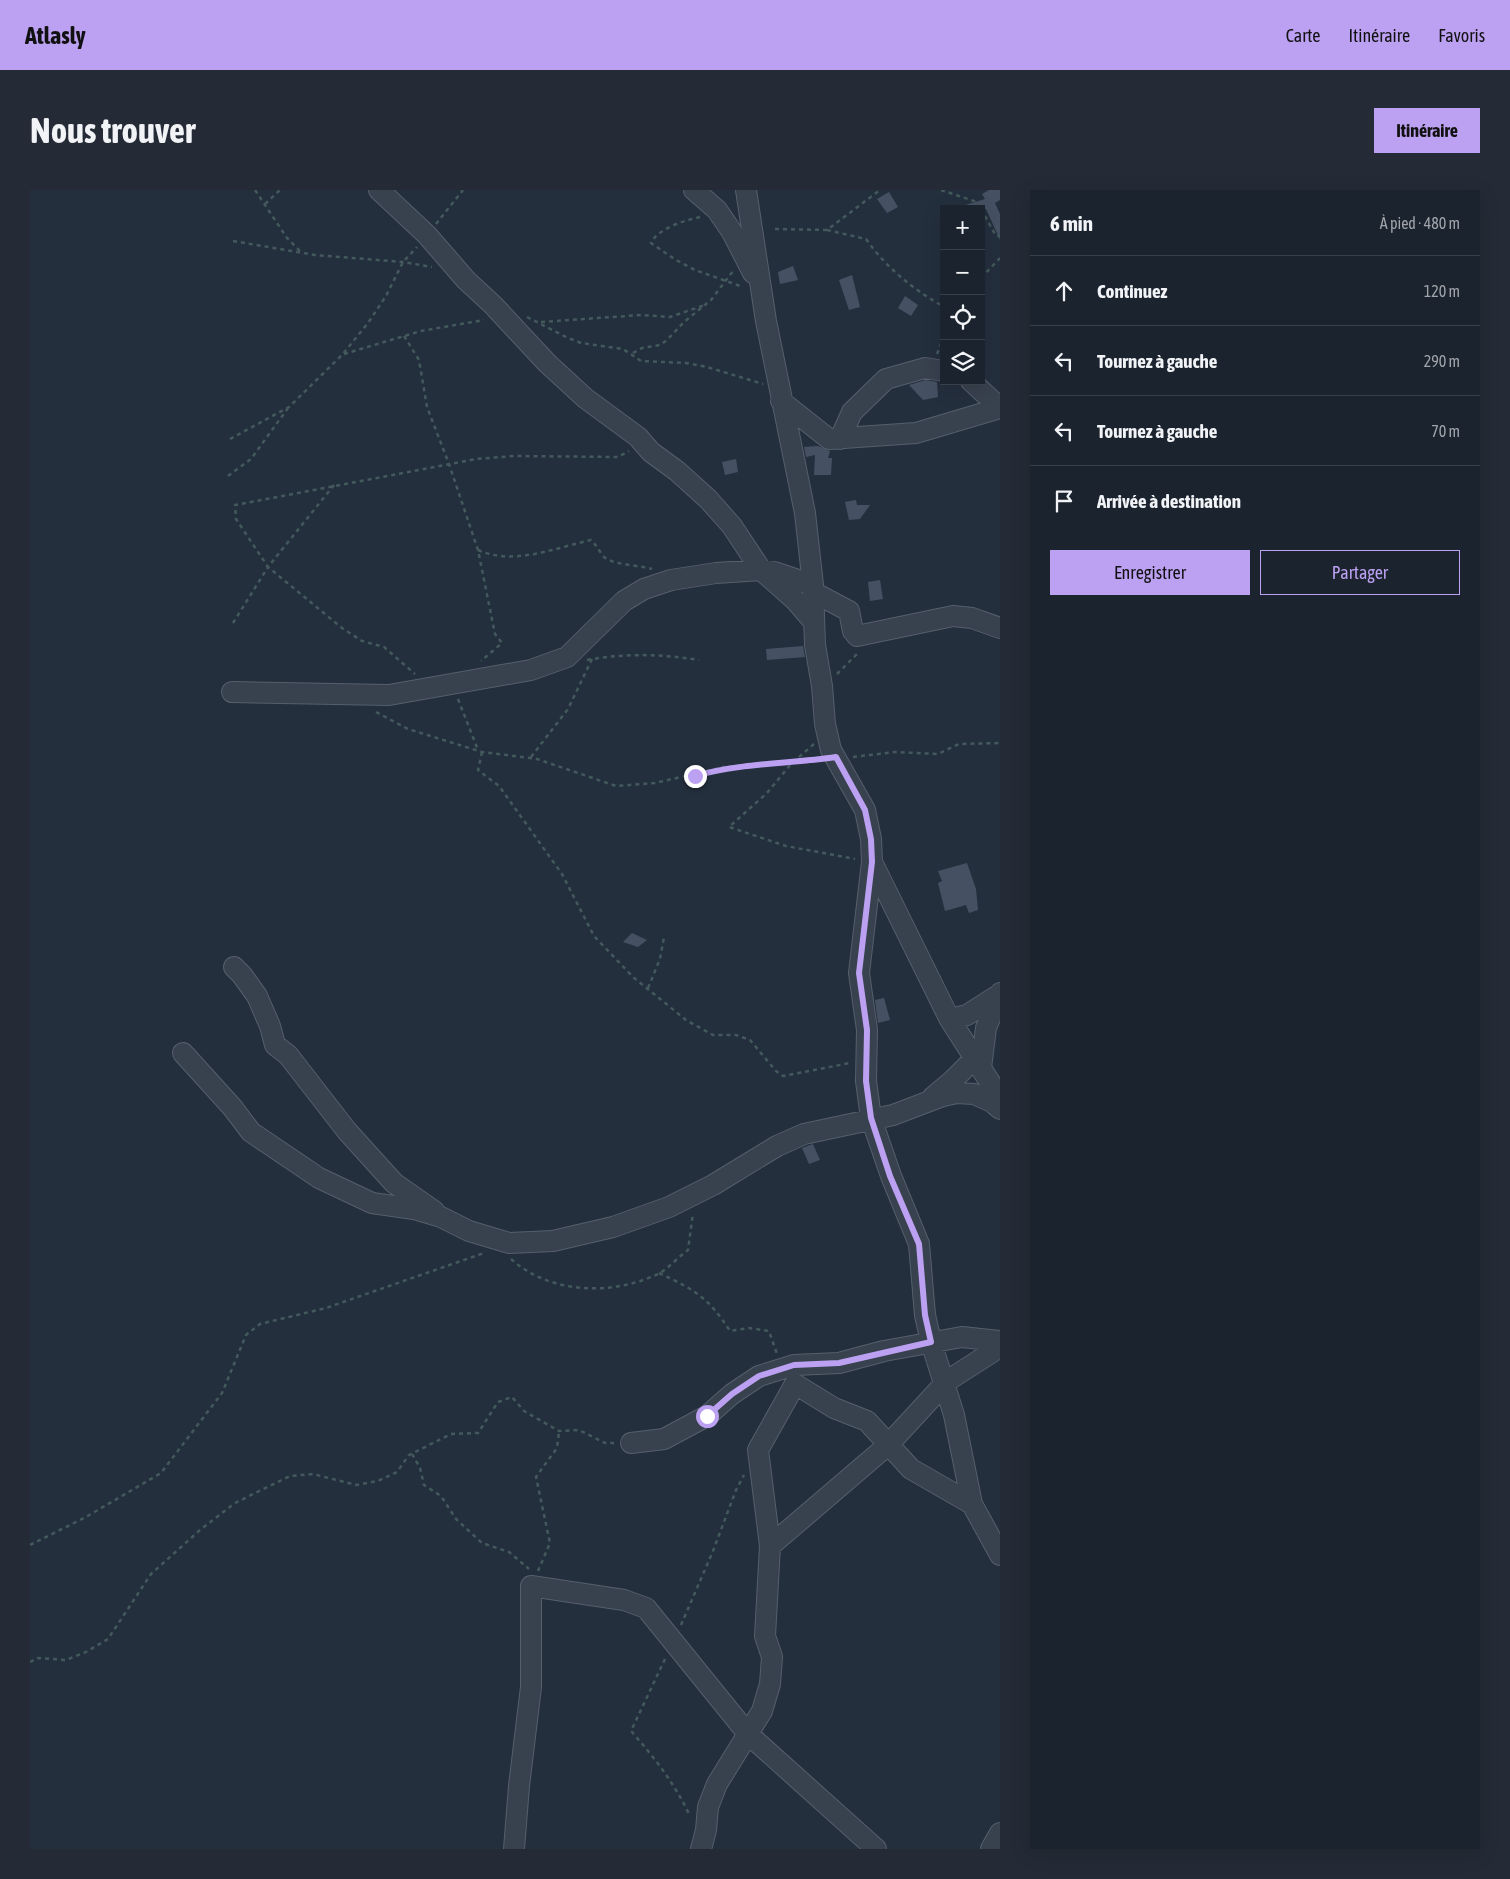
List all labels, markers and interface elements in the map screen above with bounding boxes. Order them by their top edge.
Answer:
text: Atlasly [25,22,86,49]
text: Carte [1286,25,1320,46]
text: Itinéraire [1348,25,1410,46]
text: Favoris [1438,25,1485,46]
button: Itinéraire [1374,108,1480,153]
text: Nous trouver [30,110,195,150]
map controls [940,205,985,385]
button: + [940,205,985,250]
text: 6 min [1050,211,1093,235]
text: À pied · 480 m [1380,214,1460,232]
button: − [940,250,985,295]
icon: ahead [1050,277,1078,305]
text: Continuez [1097,280,1167,302]
text: 120 m [1424,282,1460,300]
button: locate [940,295,985,340]
button: layers [940,340,985,385]
icon: left [1050,347,1078,375]
text: Tournez à gauche [1097,350,1217,372]
text: 290 m [1424,352,1460,370]
icon: left [1050,417,1078,445]
text: Tournez à gauche [1097,420,1217,442]
text: 70 m [1431,422,1460,440]
icon: arrive [1050,487,1078,515]
text: Arrivée à destination [1097,490,1241,512]
button: Enregistrer [1050,550,1250,595]
button: Partager [1260,550,1460,595]
route end [684,765,707,788]
route start [696,1405,719,1428]

